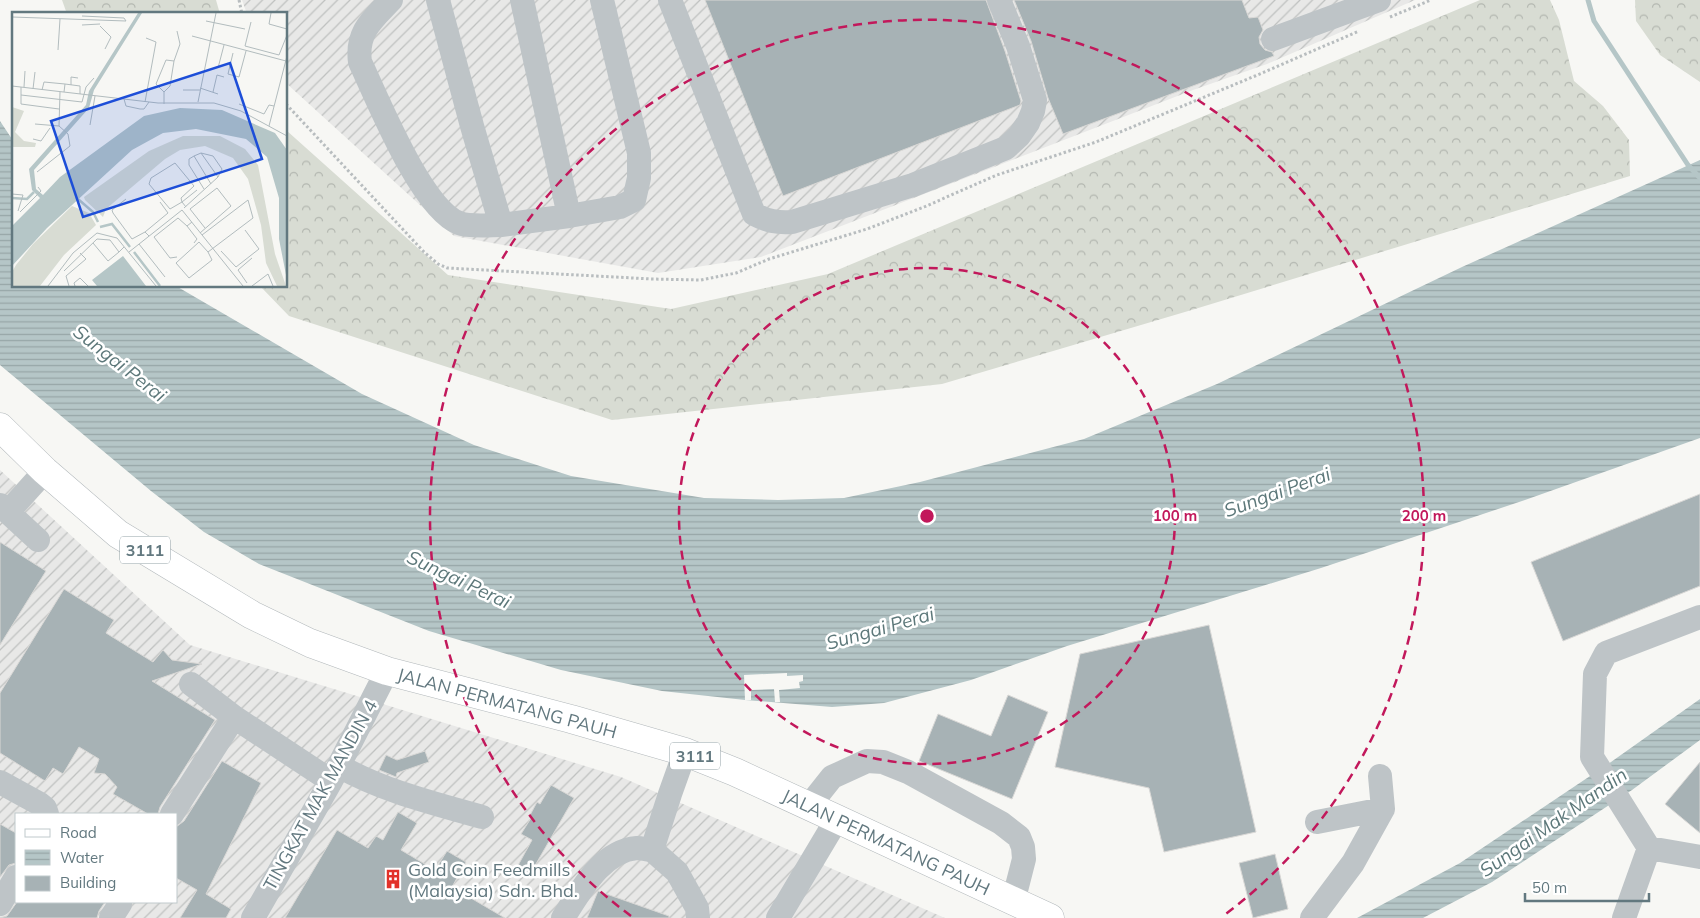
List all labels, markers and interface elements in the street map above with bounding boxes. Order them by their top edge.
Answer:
inset map [12,12,288,288]
water label: Sungai Perai [69,319,172,407]
water label: Sungai Perai [1221,462,1334,522]
text: 100 m [1153,506,1197,525]
text: 200 m [1402,506,1446,525]
centre of rings [918,507,936,525]
road number: 3111 [120,536,170,564]
water label: Sungai Perai [404,545,515,614]
water label: Sungai Perai [823,601,937,655]
street label: JALAN PERMATANG PAUH [395,663,619,743]
street label: TINGKAT MAK MANDIN 4 [258,695,382,894]
road number: 3111 [670,742,720,769]
water label: Sungai Mak Mandin [1475,762,1631,882]
street label: JALAN PERMATANG PAUH [778,784,994,900]
legend [15,813,178,903]
text: Road [60,823,97,842]
text: Water [60,848,104,867]
place label: Gold Coin Feedmills (Malaysia) Sdn. Bhd. [408,858,578,902]
building icon: Gold Coin Feedmills (Malaysia) Sdn. Bhd. [382,868,404,890]
scale bar [1525,870,1649,902]
text: Building [60,873,116,892]
text: 50 m [1532,878,1567,897]

